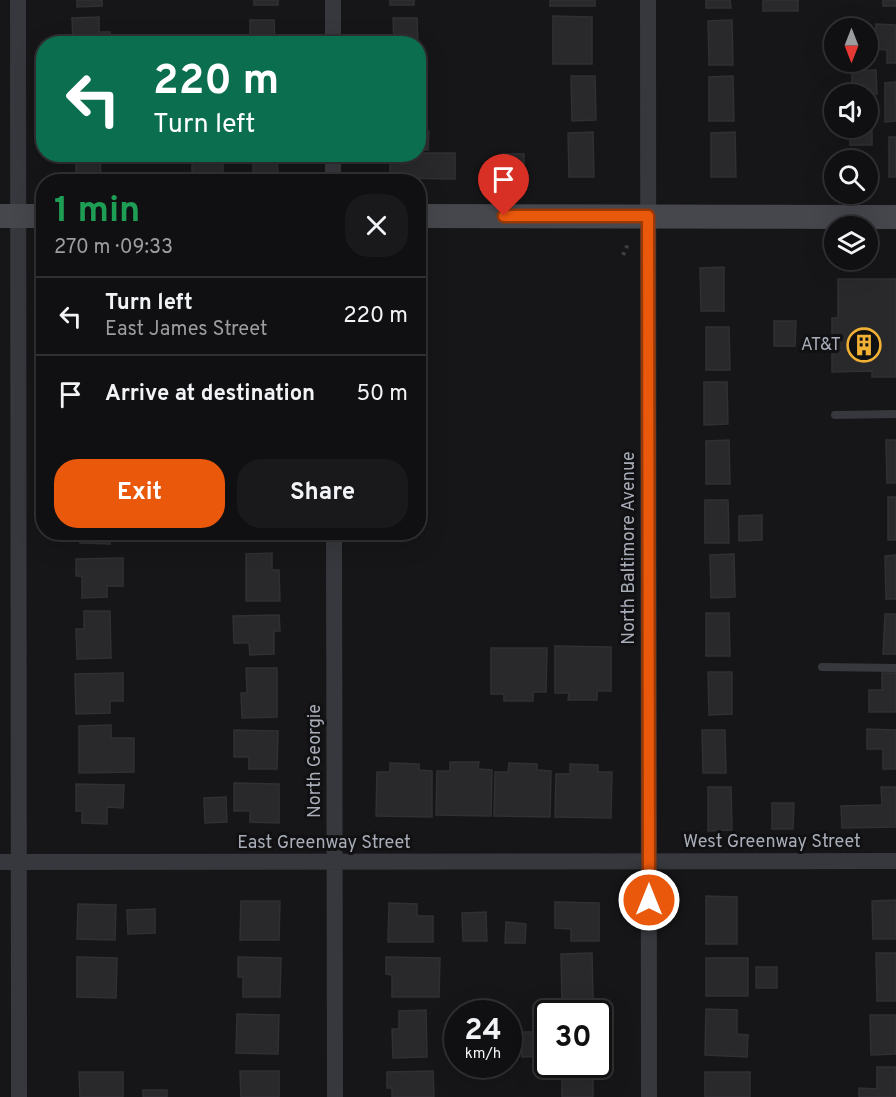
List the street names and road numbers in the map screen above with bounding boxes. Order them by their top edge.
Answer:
street label: North Baltimore Avenue [618,451,641,645]
street label: North Georgie [304,704,327,818]
street label: West Greenway Street [683,831,861,854]
street label: East Greenway Street [237,832,411,855]

